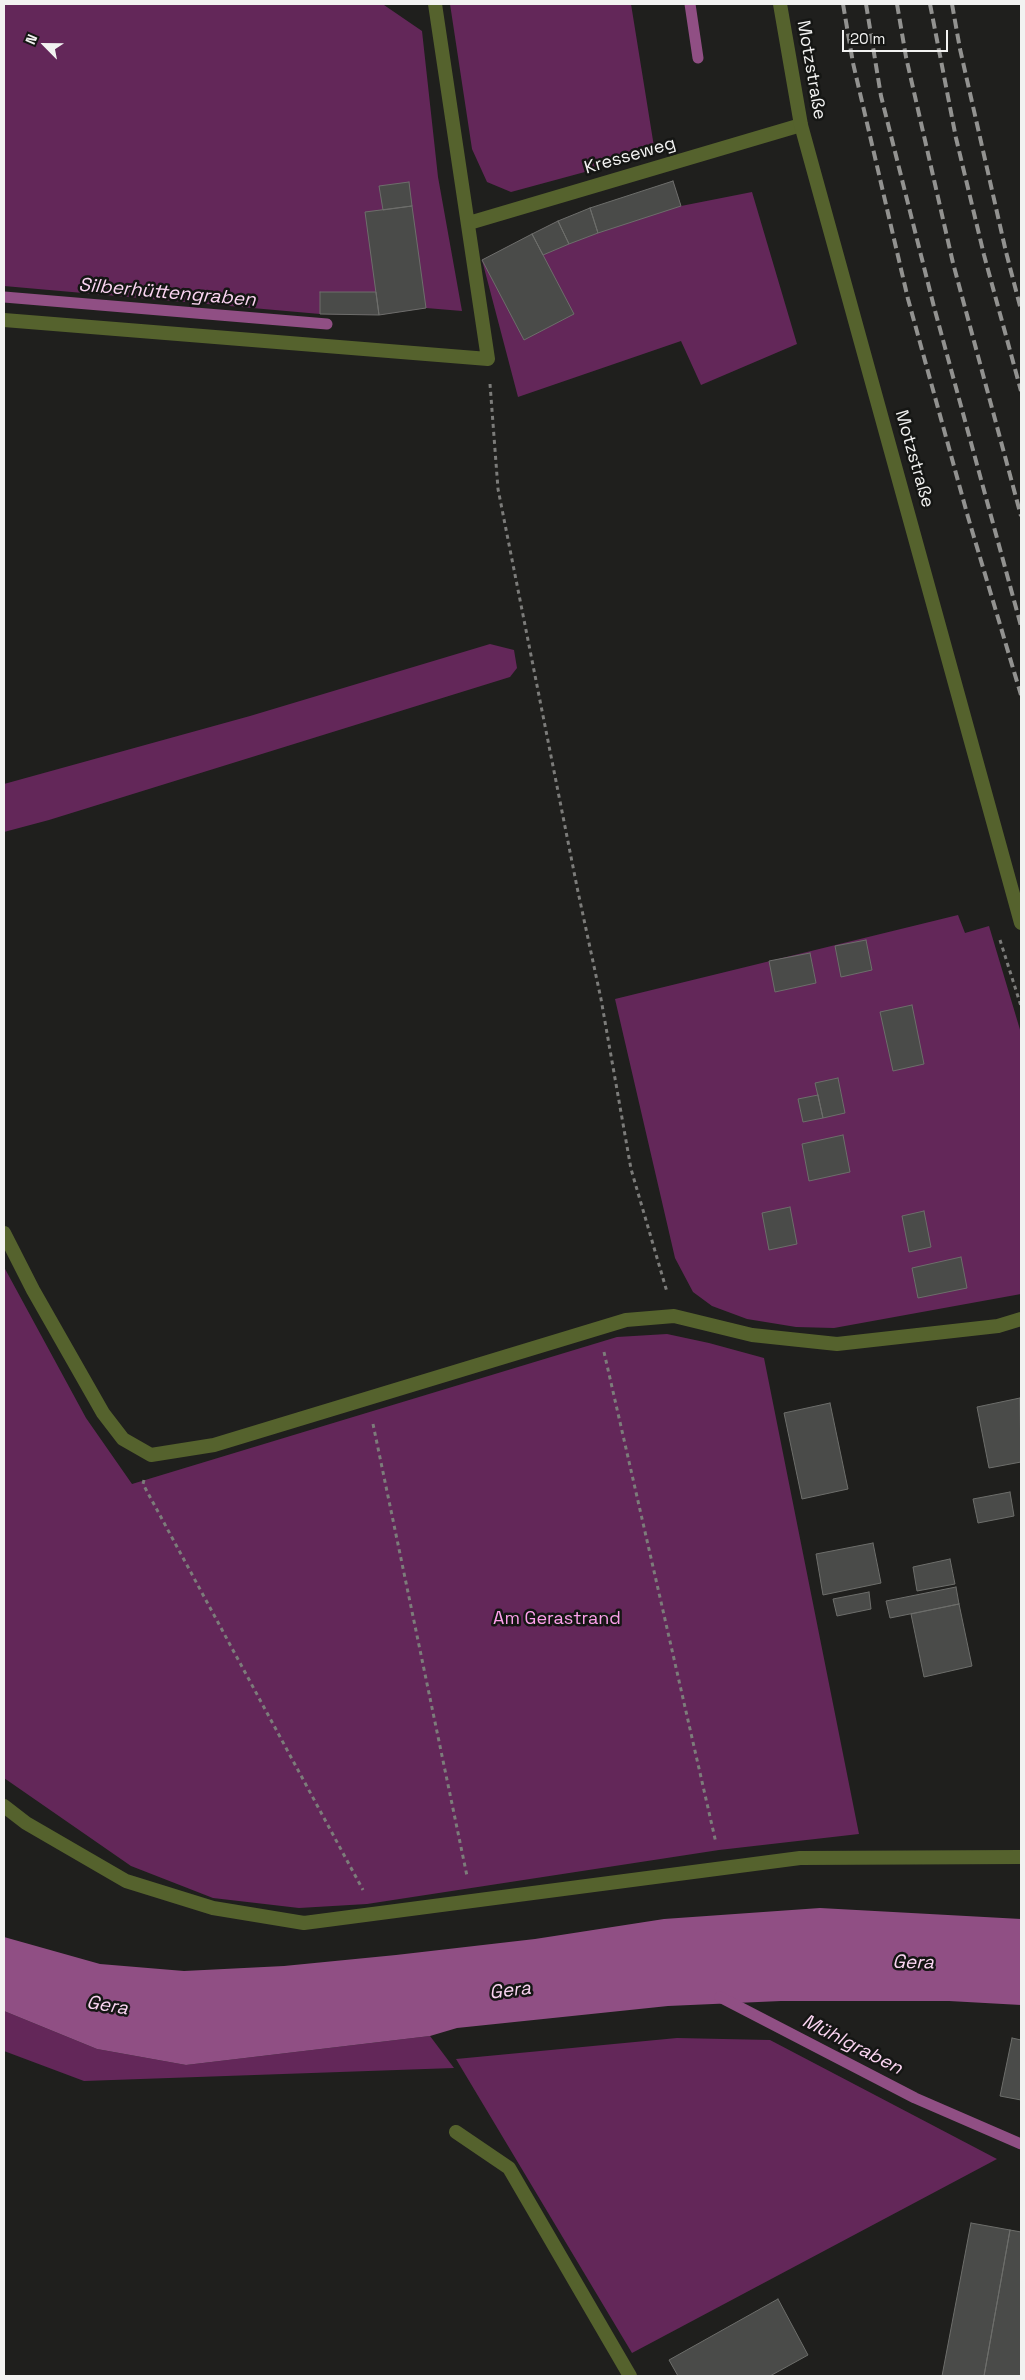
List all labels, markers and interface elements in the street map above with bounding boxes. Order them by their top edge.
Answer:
street label: Motzstraße [792,19,830,121]
north arrow [20,20,70,70]
scale bar [845,20,951,52]
text: 20 m [850,29,885,48]
text: N [21,31,41,47]
street label: Kresseweg [582,133,678,179]
water label: Silberhüttengraben [78,274,256,312]
street label: Motzstraße [890,408,938,510]
park label: Am Gerastrand [493,1608,621,1630]
water label: Gera [892,1951,934,1975]
water label: Gera [488,1977,532,2005]
water label: Gera [85,1991,129,2021]
water label: Mühlgraben [798,2010,906,2080]

